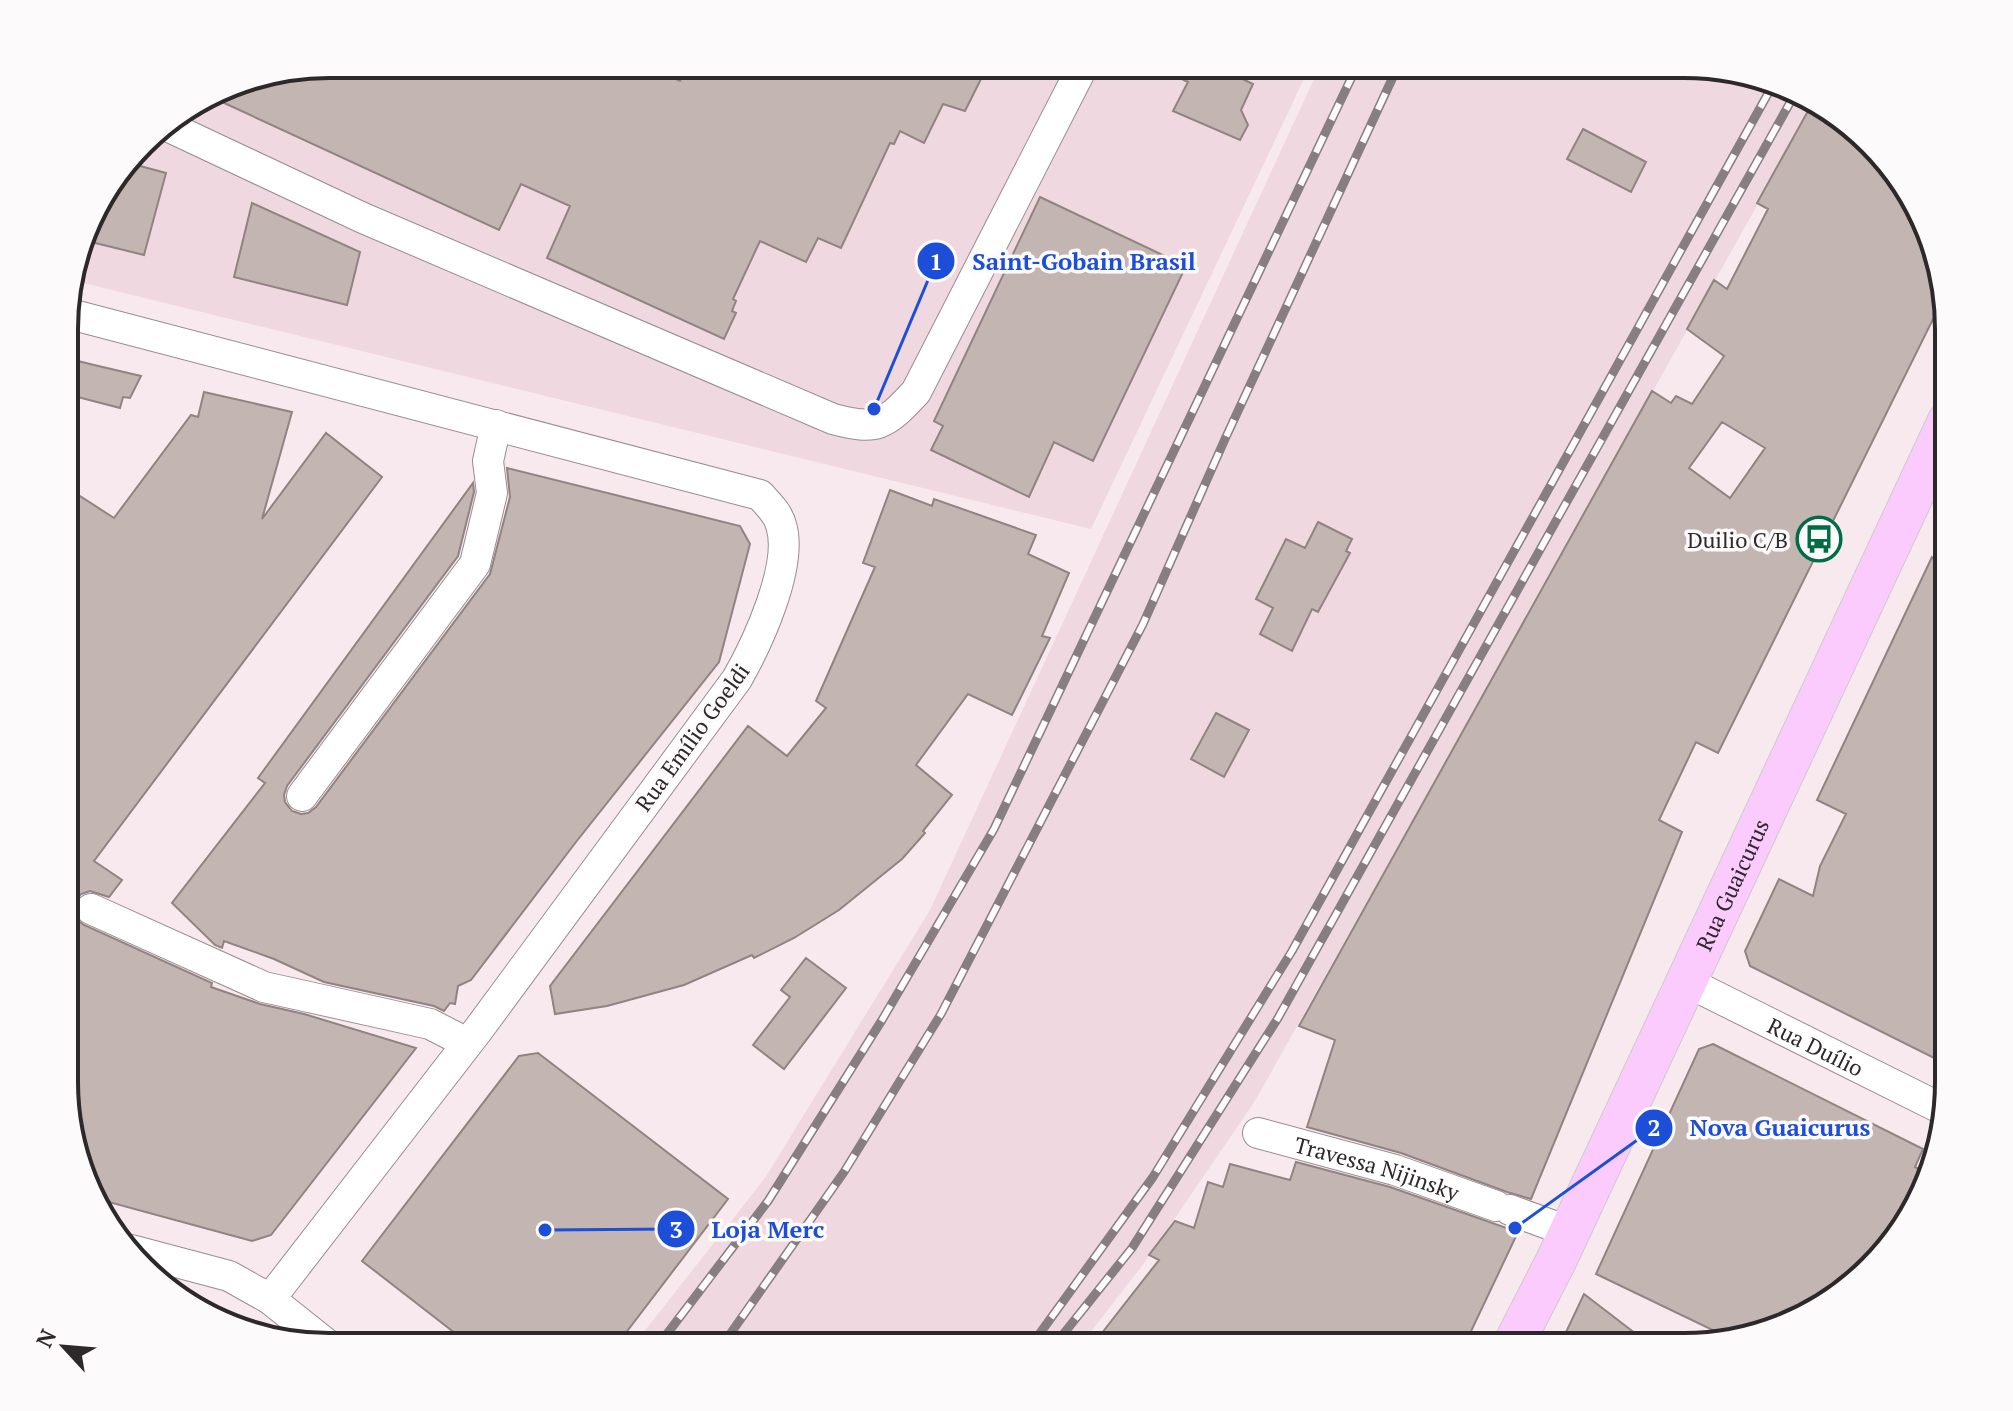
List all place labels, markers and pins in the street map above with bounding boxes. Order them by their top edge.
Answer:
callout: Saint-Gobain Brasil [916,237,1212,285]
bus stop icon: Duilio C/B [1795,515,1843,563]
place label: Duilio C/B [1687,525,1788,554]
callout: Nova Guaicurus [1634,1104,1887,1152]
callout: Loja Merc [656,1205,841,1253]

